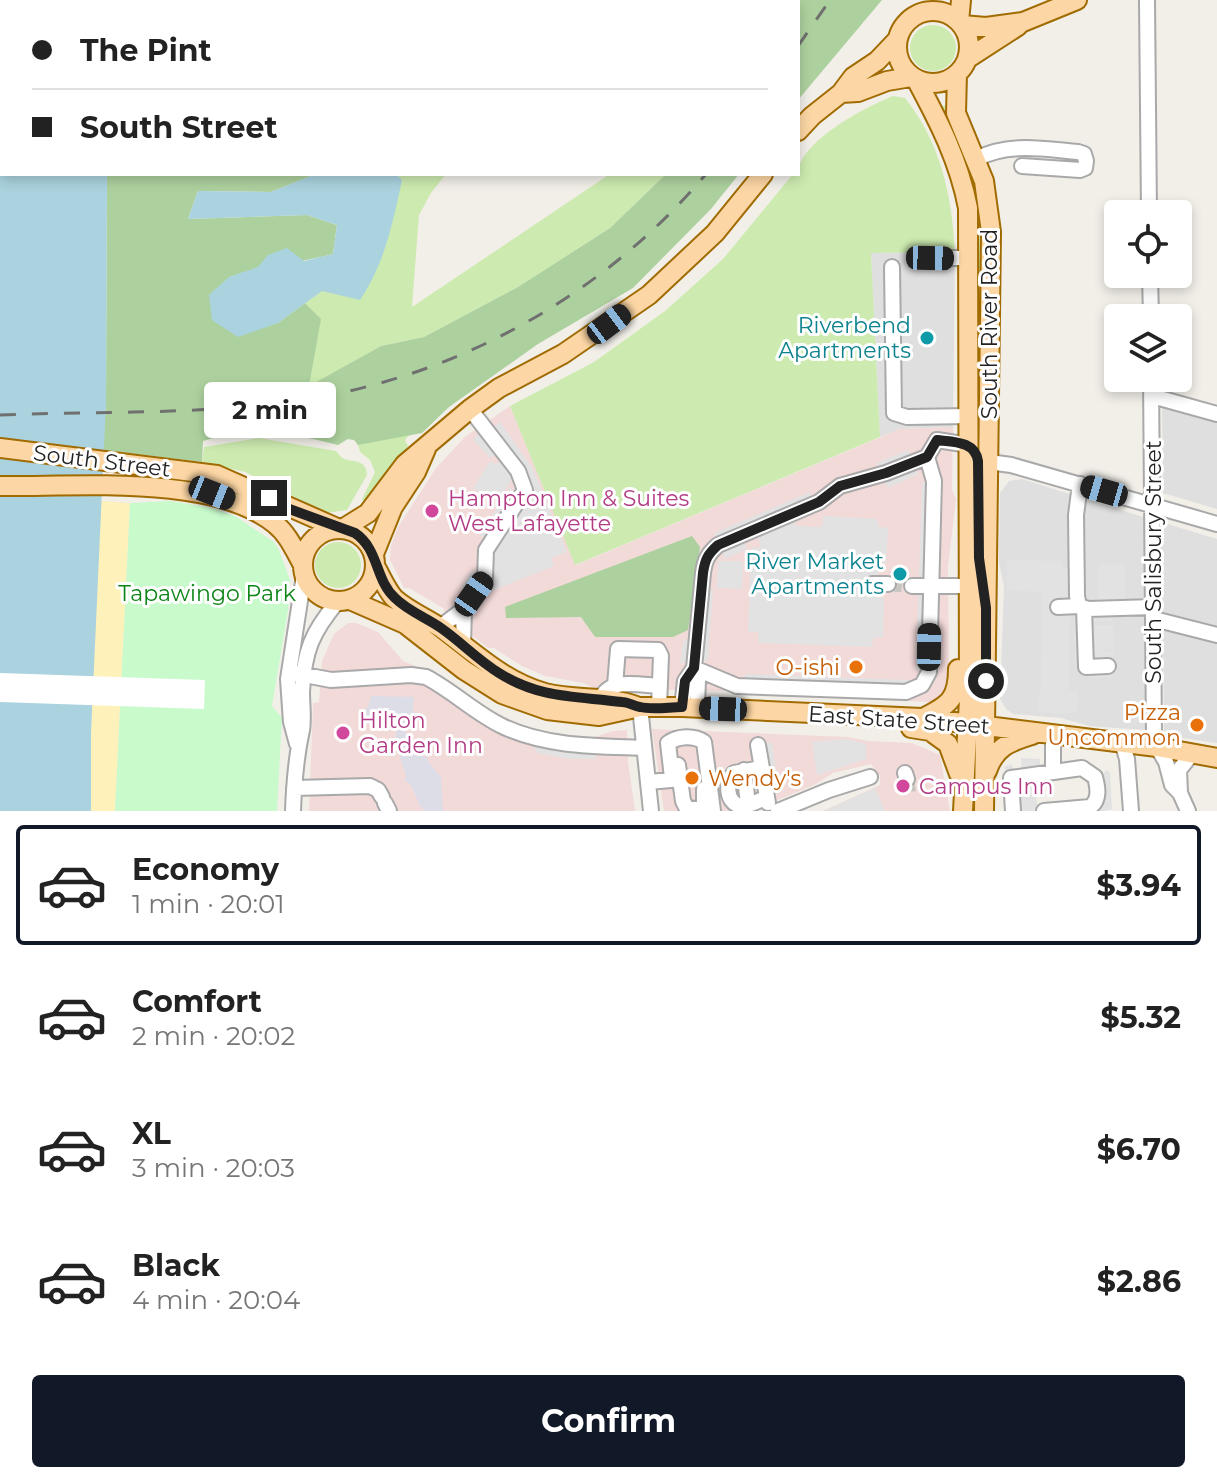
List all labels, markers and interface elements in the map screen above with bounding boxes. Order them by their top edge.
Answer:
text: The Pint [80,32,212,69]
text: South Street [80,109,277,146]
map controls [1104,200,1192,392]
button: locate [1104,200,1192,288]
street label: South River Road [976,229,1003,419]
car [906,246,954,270]
car [583,300,635,348]
button: layers [1104,304,1192,392]
place label: Riverbend Apartments [778,312,911,364]
marker: Riverbend Apartments [918,329,936,347]
callout: 2 min [203,382,335,438]
text: 2 min [232,394,308,426]
street label: South Street [32,439,172,483]
street label: South Salisbury Street [1140,440,1167,684]
car [185,473,239,513]
car [1078,473,1130,509]
route end [251,480,287,516]
place label: Hampton Inn & Suites West Lafayette [448,485,690,537]
marker: Hampton Inn & Suites West Lafayette [423,502,441,520]
place label: River Market Apartments [745,548,884,600]
marker: River Market Apartments [891,565,909,583]
car [450,567,498,621]
park label: Tapawingo Park [118,580,297,607]
car [917,623,941,671]
place label: O-ishi [776,654,840,681]
marker: O-ishi [847,658,865,676]
route start [968,663,1004,699]
car [699,696,747,722]
place label: Pizza Uncommon [1047,699,1181,751]
street label: East State Street [807,700,991,740]
place label: Hilton Garden Inn [359,707,483,759]
marker: Pizza Uncommon [1188,716,1206,734]
marker: Hilton Garden Inn [334,724,352,742]
place label: Wendy's [708,765,802,792]
marker: Wendy's [683,769,701,787]
place label: Campus Inn [919,773,1053,800]
marker: Campus Inn [894,777,912,795]
icon: car [36,849,108,921]
text: Economy [132,851,279,888]
text: $3.94 [1097,867,1181,904]
text: 1 min · 20:01 [132,888,285,920]
icon: car [36,981,108,1053]
text: Comfort [132,983,262,1020]
text: $5.32 [1101,999,1181,1036]
text: 2 min · 20:02 [132,1020,295,1052]
icon: car [36,1113,108,1185]
text: XL [132,1115,171,1152]
text: $6.70 [1097,1131,1181,1168]
text: 3 min · 20:03 [132,1152,295,1184]
icon: car [36,1245,108,1317]
text: Black [132,1247,220,1284]
text: $2.86 [1097,1263,1181,1300]
text: 4 min · 20:04 [132,1284,300,1316]
button: Confirm [32,1375,1185,1467]

